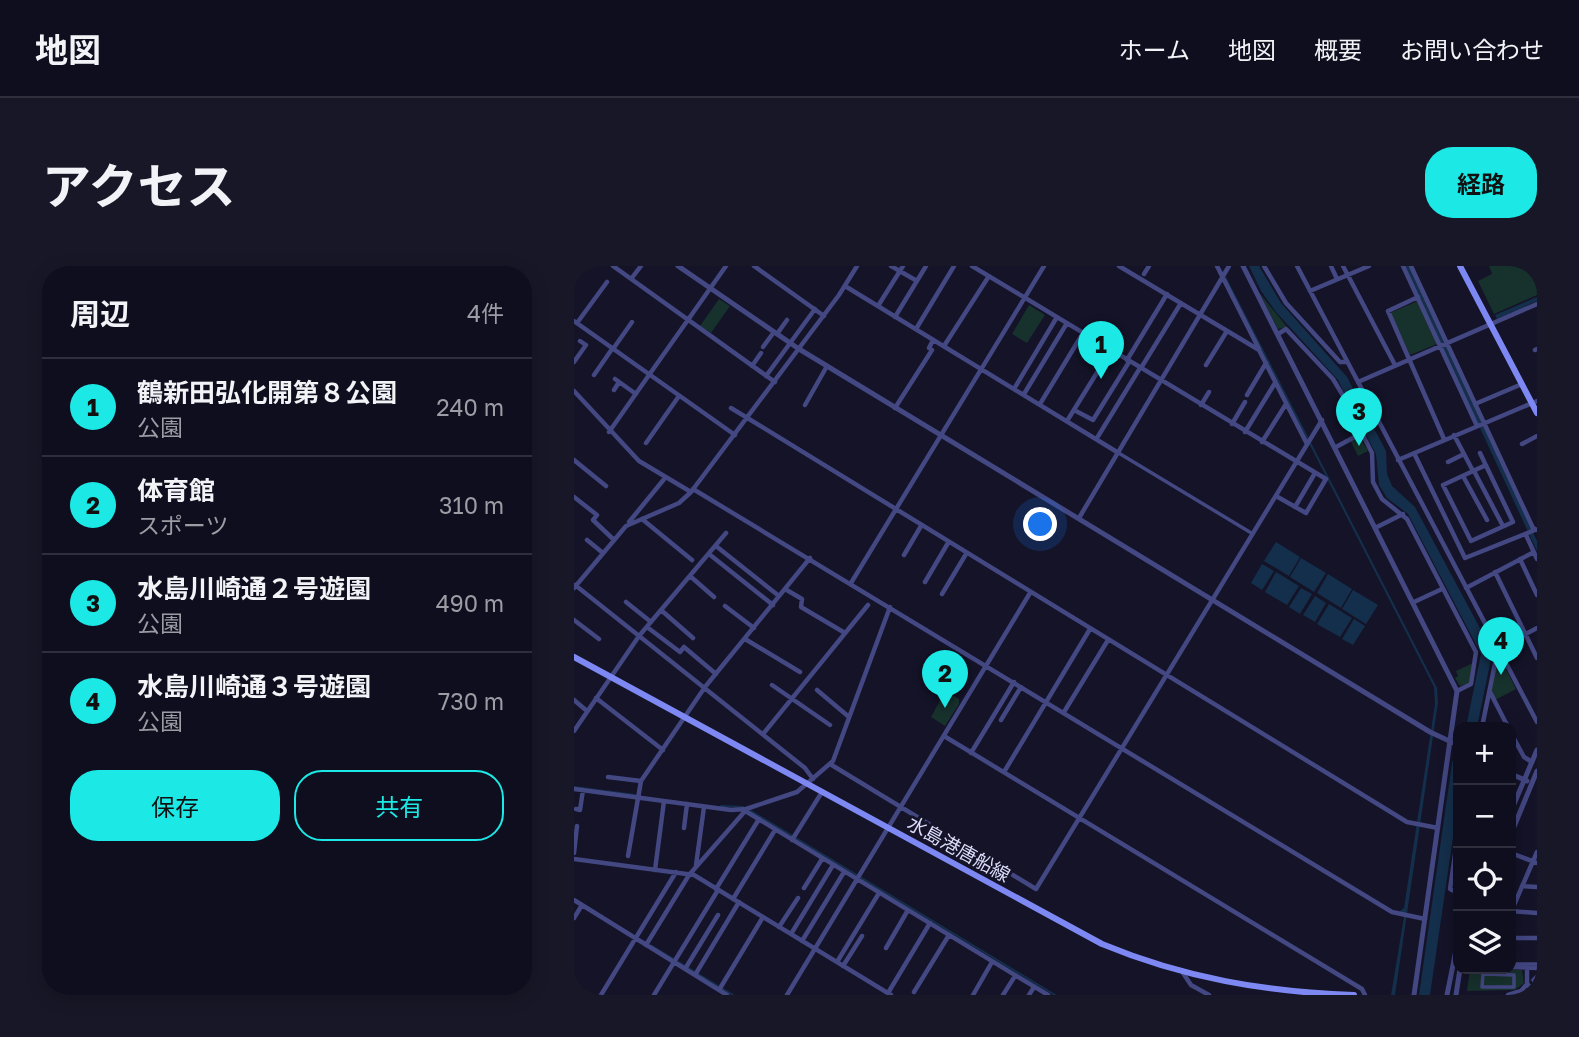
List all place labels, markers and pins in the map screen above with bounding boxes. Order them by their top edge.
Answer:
pin: 1 [1078,321,1124,379]
pin: 3 [1336,388,1382,446]
pin: 4 [1478,617,1524,675]
pin: 2 [922,650,968,708]

